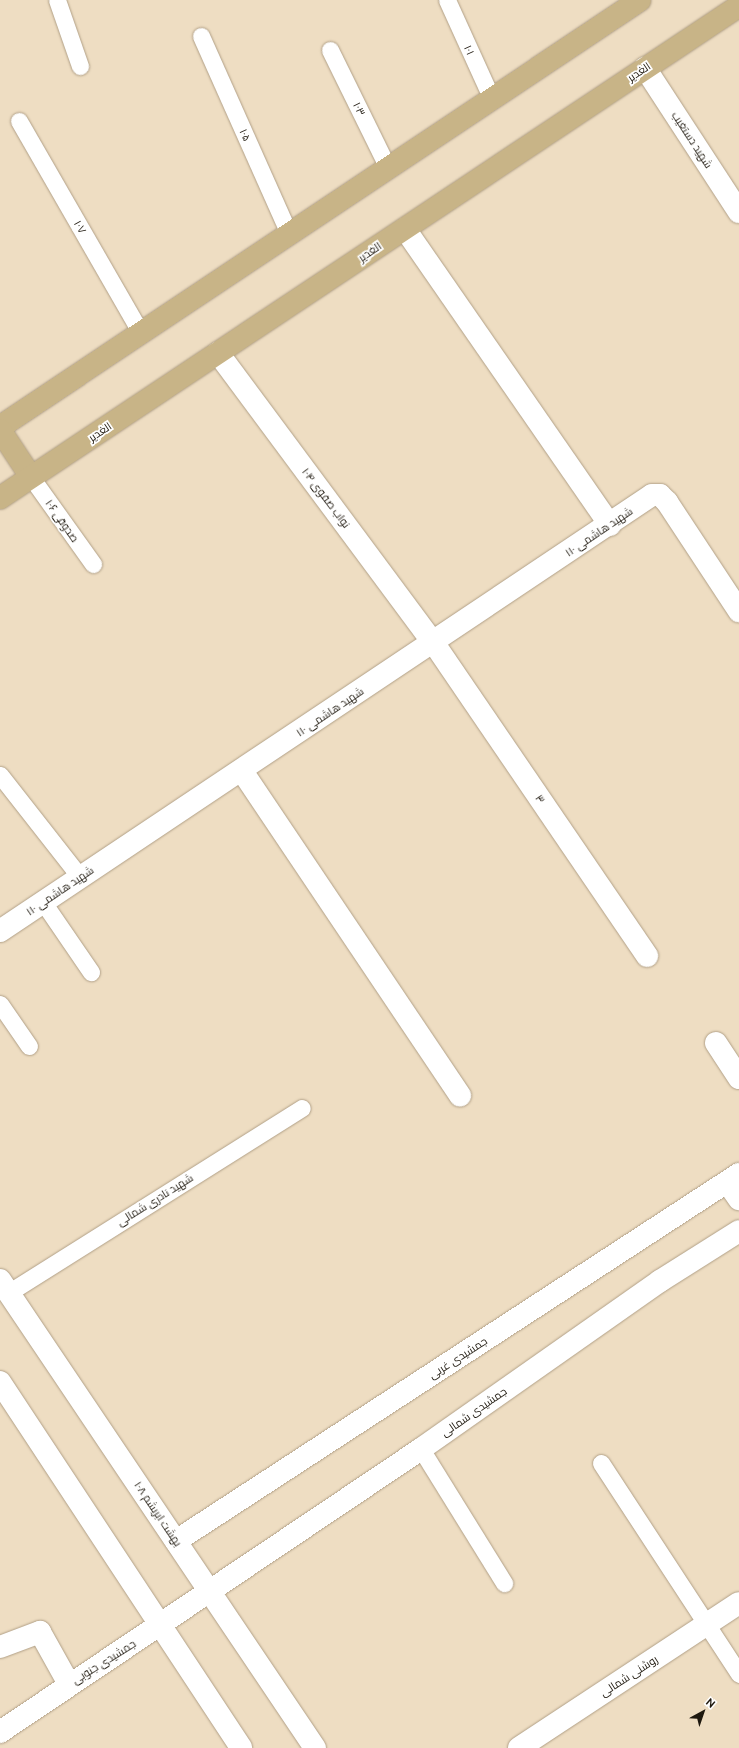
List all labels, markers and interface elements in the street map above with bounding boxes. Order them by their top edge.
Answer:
street label: ۱۰۱ [461,43,477,57]
street label: الغدیر [625,60,653,84]
street label: ۱۰۳ [350,100,368,118]
street label: شهید دستغیب [669,109,715,171]
street label: ۱۰۵ [236,127,254,143]
street label: ۱۰۷ [71,218,89,236]
street label: الغدیر [356,240,384,264]
street label: الغدیر [86,420,114,444]
street label: نواب صفوی ۱۰۴ [299,465,353,531]
street label: صدوقی ۱۰۶ [43,497,81,545]
street label: شهید هاشمی ۱۱۰ [563,505,635,559]
street label: شهید هاشمی ۱۱۰ [294,685,366,739]
street label: ۳ [532,792,548,806]
street label: شهید هاشمی ۱۱۰ [24,864,96,918]
street label: شهید نادری شمالی [114,1171,196,1229]
street label: جمشیدی غربی [426,1334,490,1382]
street label: جمشیدی شمالی [439,1385,509,1439]
street label: بهشت ابریشم ۱۰۸ [131,1479,185,1549]
street label: جمشیدی جنوبی [70,1637,138,1687]
street label: روشنی شمالی [598,1652,660,1700]
north arrow [683,1692,723,1732]
text: N [704,1696,718,1710]

